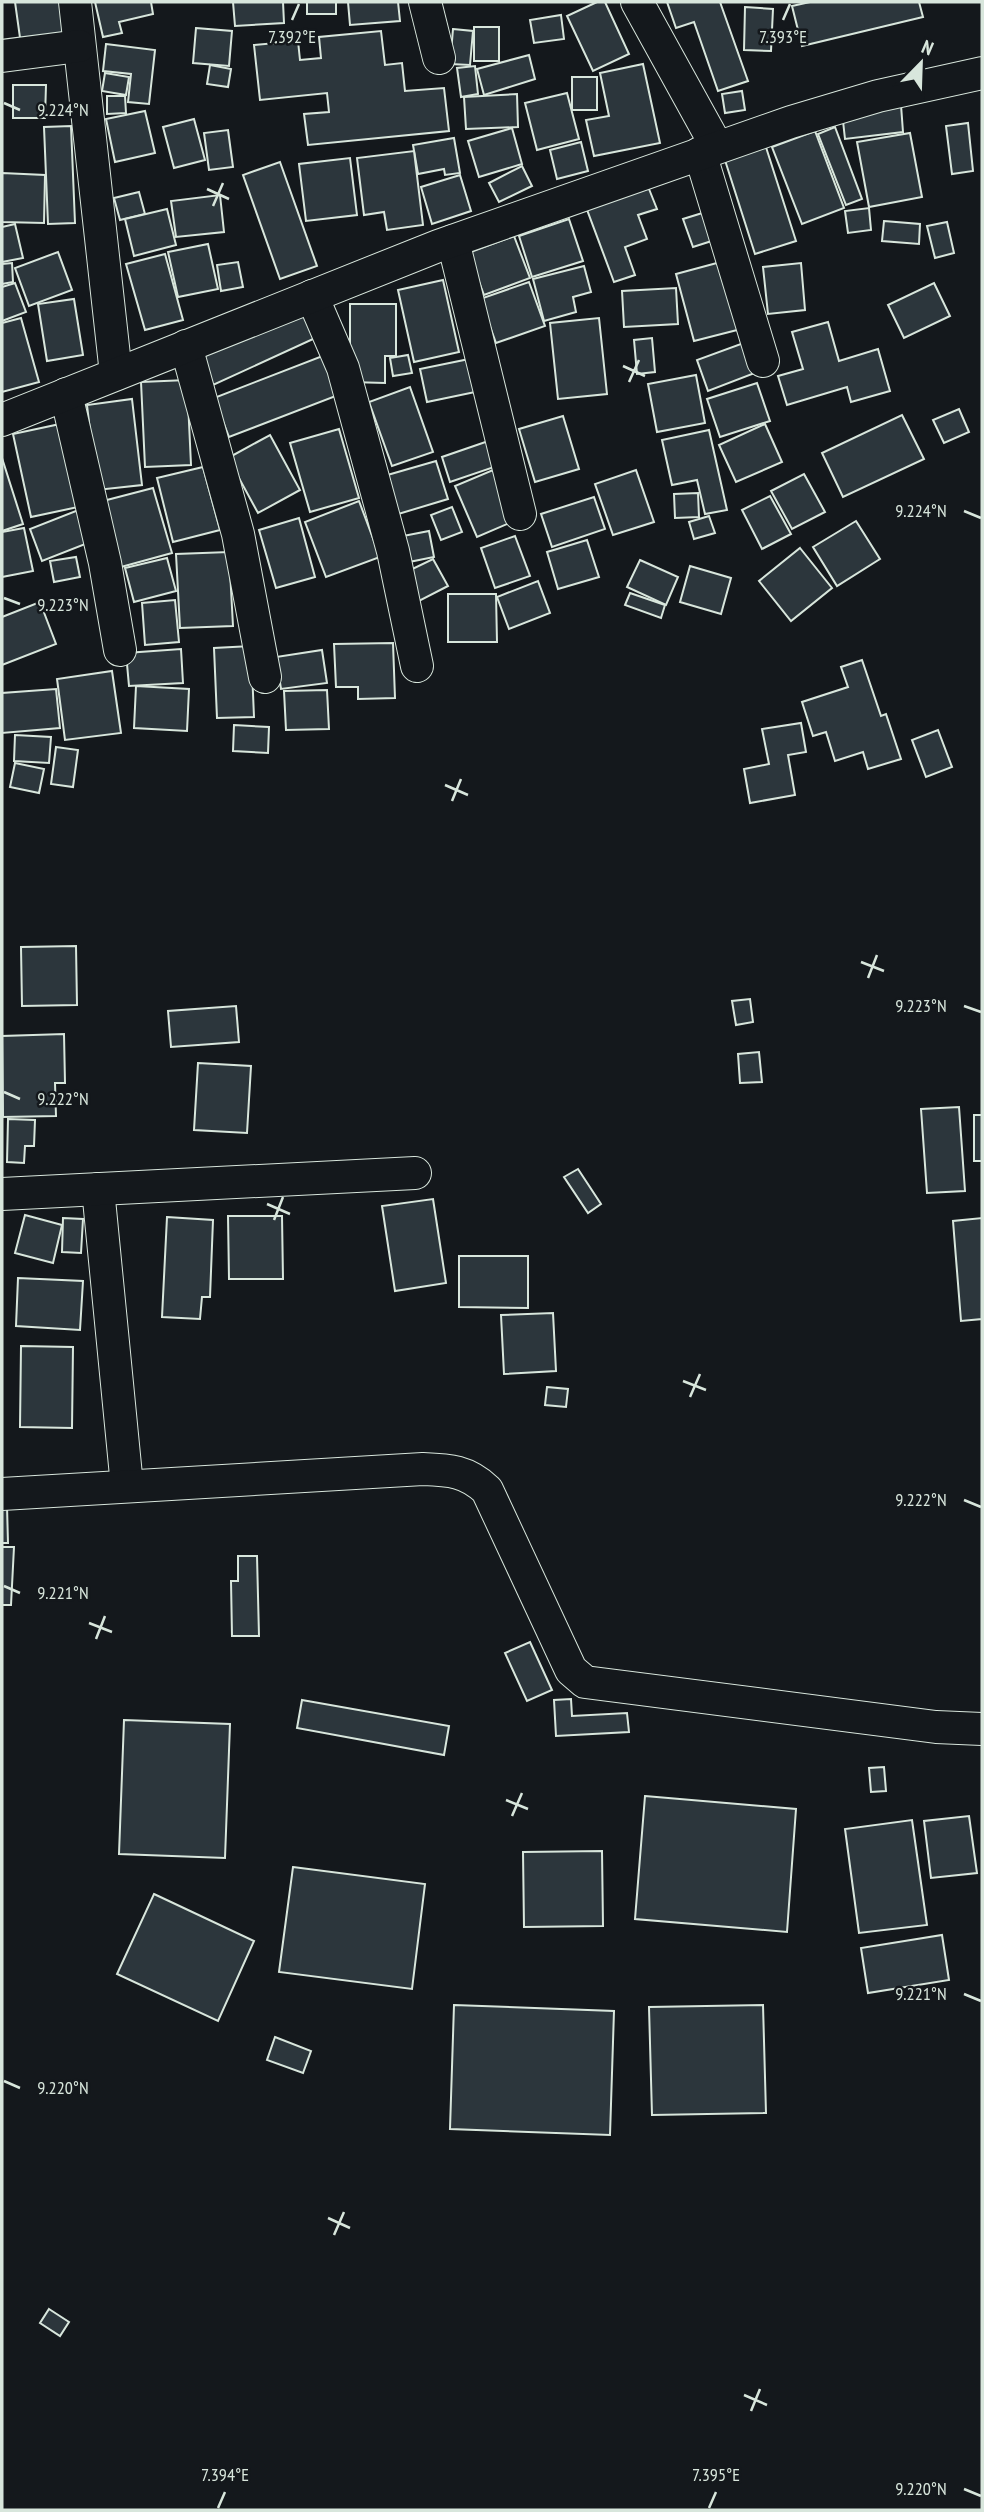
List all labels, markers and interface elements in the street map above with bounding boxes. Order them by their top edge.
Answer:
text: 7.392°E [268,25,316,48]
text: 7.393°E [759,25,807,48]
north arrow [886,28,956,98]
text: N [918,34,937,60]
text: 9.224°N [37,98,89,121]
text: 9.224°N [895,499,947,522]
text: 9.223°N [37,593,89,616]
text: 9.223°N [895,994,947,1017]
text: 9.222°N [37,1087,89,1110]
text: 9.222°N [895,1488,947,1511]
text: 9.221°N [37,1581,89,1604]
text: 9.221°N [895,1982,947,2005]
text: 9.220°N [37,2076,89,2099]
text: 7.394°E [201,2463,249,2486]
text: 7.395°E [692,2463,740,2486]
text: 9.220°N [895,2477,947,2500]

